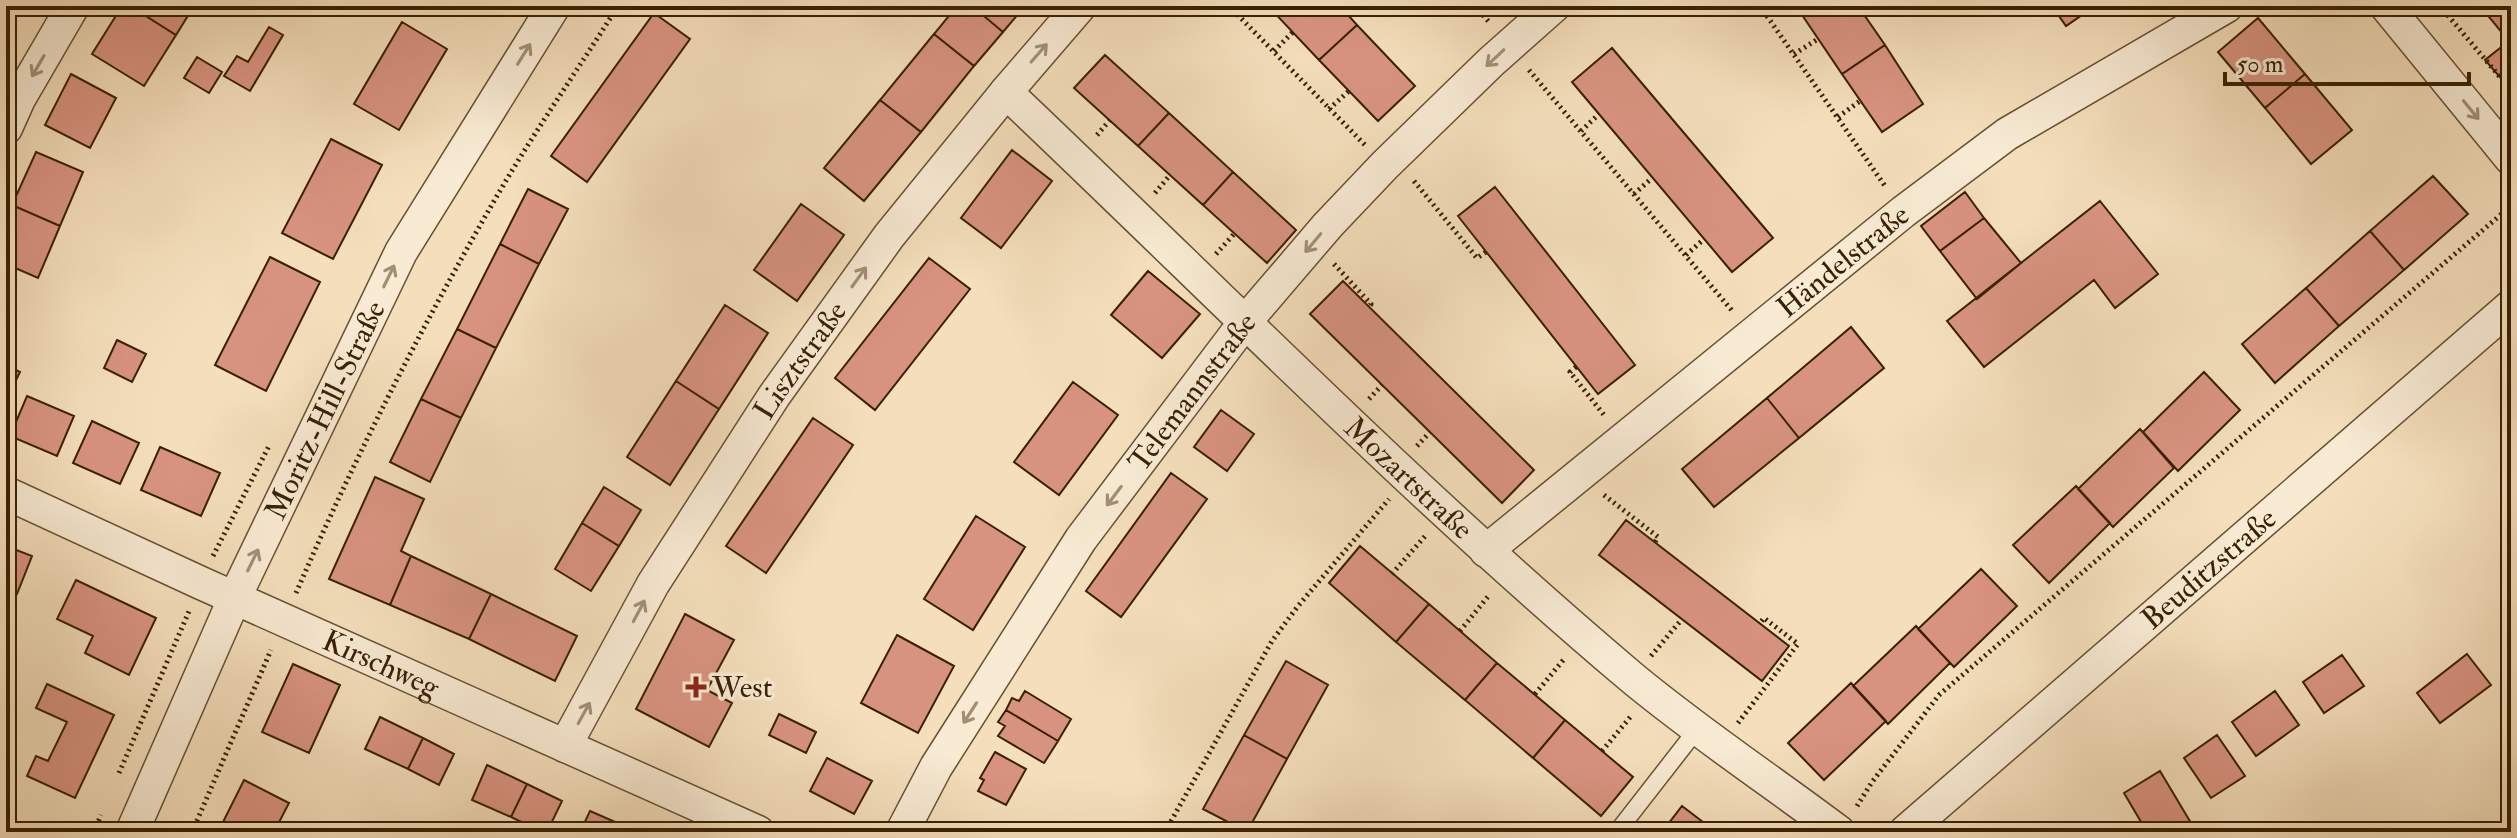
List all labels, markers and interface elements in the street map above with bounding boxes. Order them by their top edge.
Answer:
scale bar [2225,36,2469,86]
one-way arrow [517,43,533,66]
one-way arrow [1030,43,1048,63]
one-way arrow [1486,48,1506,67]
text: 50 m [2237,49,2284,80]
one-way arrow [30,54,45,78]
one-way arrow [2462,99,2480,119]
street label: Händelstraße [1769,196,1917,326]
one-way arrow [1304,232,1322,252]
one-way arrow [383,265,398,288]
one-way arrow [850,267,867,288]
street label: Lisztstraße [745,294,855,426]
street label: Moritz-Hill-Straße [257,295,393,525]
street label: Telemannstraße [1120,304,1264,479]
street label: Mozartstraße [1337,409,1481,547]
one-way arrow [1105,485,1122,506]
street label: Beuditzstraße [2133,500,2284,637]
one-way arrow [246,548,261,572]
one-way arrow [631,599,647,623]
street label: Kirschweg [317,621,446,706]
place label: West [711,669,773,706]
marker: West [687,678,705,696]
one-way arrow [576,701,592,725]
one-way arrow [962,701,978,724]

